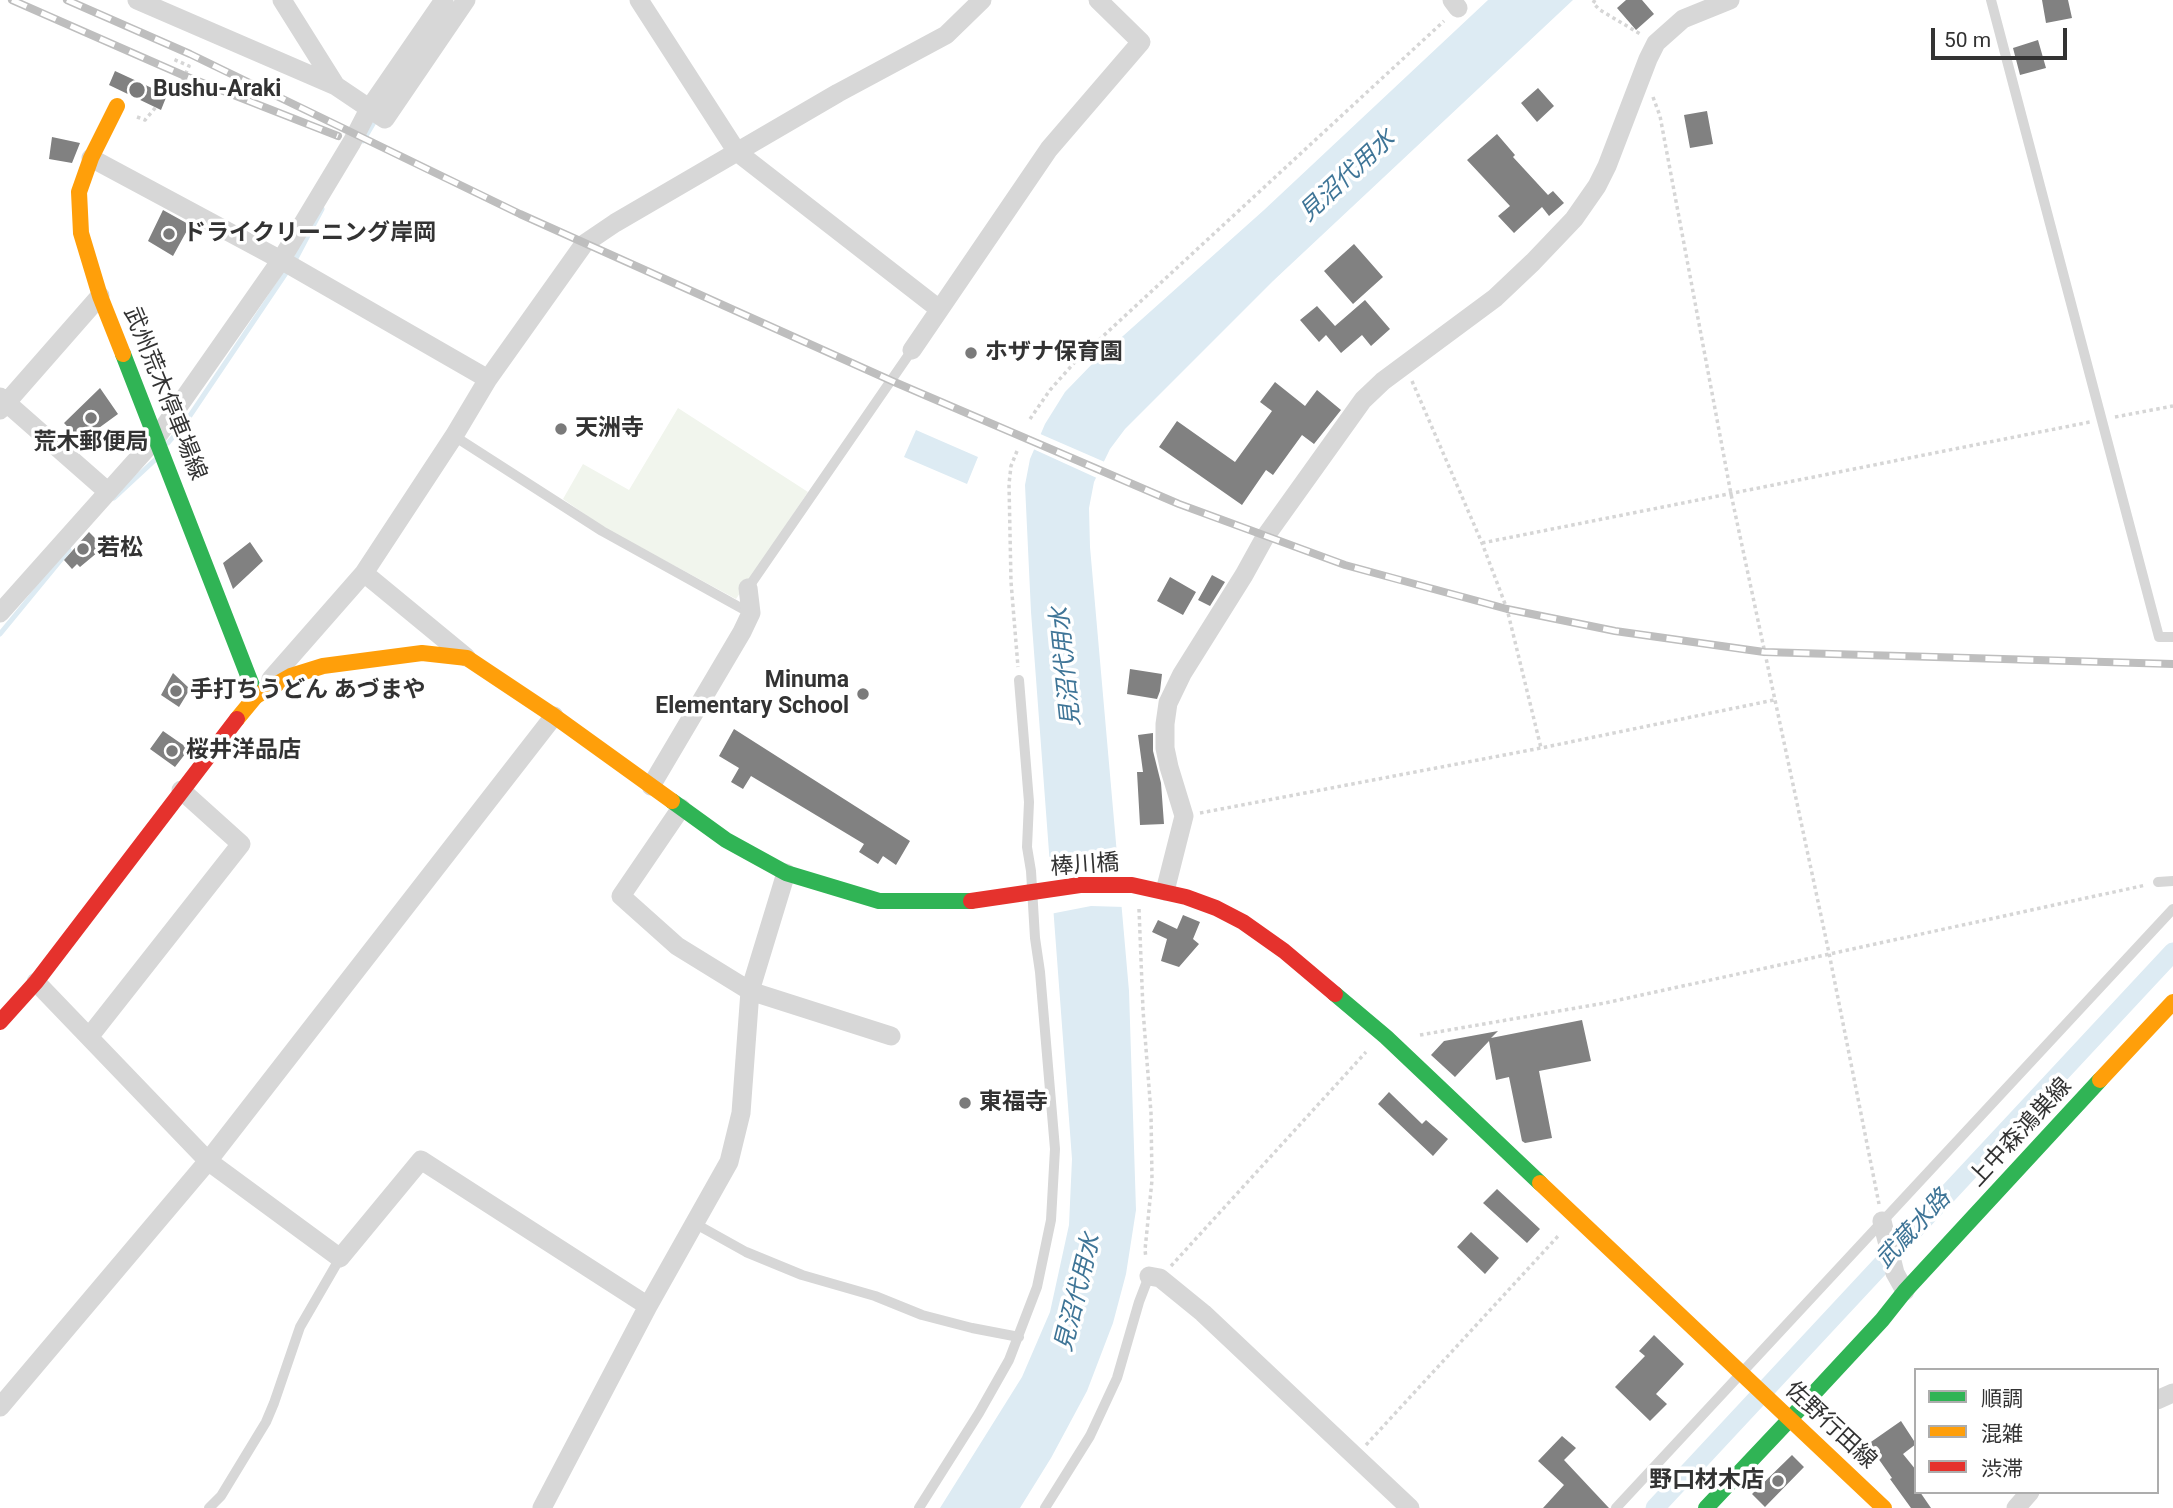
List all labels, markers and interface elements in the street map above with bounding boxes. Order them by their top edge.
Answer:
scale bar [1935,14,2072,58]
text: 50 m [1944,28,1991,52]
place label: Bushu-Araki [153,76,281,104]
marker: Bushu-Araki [127,80,147,100]
water label: 見沼代用水 [1294,126,1402,228]
place label: ドライクリーニング岸岡 [183,220,436,248]
marker: ドライクリーニング岸岡 [161,226,177,242]
street label: 武州荒木停車場線 [117,304,211,484]
place label: ホザナ保育園 [985,339,1123,367]
marker: ホザナ保育園 [963,345,979,361]
marker: 荒木郵便局 [83,410,99,426]
place label: 天洲寺 [575,415,644,443]
marker: 天洲寺 [553,421,569,437]
place label: 荒木郵便局 [34,429,148,457]
place label: 若松 [97,535,143,563]
marker: 若松 [75,541,91,557]
water label: 見沼代用水 [1046,606,1088,728]
place label: Minuma Elementary School [655,667,849,721]
place label: 手打ちうどん あづまや [190,677,426,705]
marker: 手打ちうどん あづまや [168,683,184,699]
marker: Minuma Elementary School [855,686,871,702]
place label: 桜井洋品店 [186,737,301,765]
marker: 桜井洋品店 [164,743,180,759]
street label: 棒川橋 [1050,850,1120,882]
street label: 上中森鴻巣線 [1964,1073,2078,1193]
place label: 東福寺 [979,1089,1048,1117]
marker: 東福寺 [957,1095,973,1111]
water label: 武蔵水路 [1871,1185,1957,1275]
water label: 見沼代用水 [1051,1231,1107,1355]
legend [1914,1368,2159,1494]
street label: 佐野行田線 [1779,1377,1881,1475]
text: 順調 [1981,1387,2023,1411]
text: 混雑 [1981,1422,2023,1446]
text: 渋滞 [1981,1457,2023,1481]
place label: 野口材木店 [1649,1467,1764,1495]
marker: 野口材木店 [1770,1473,1786,1489]

